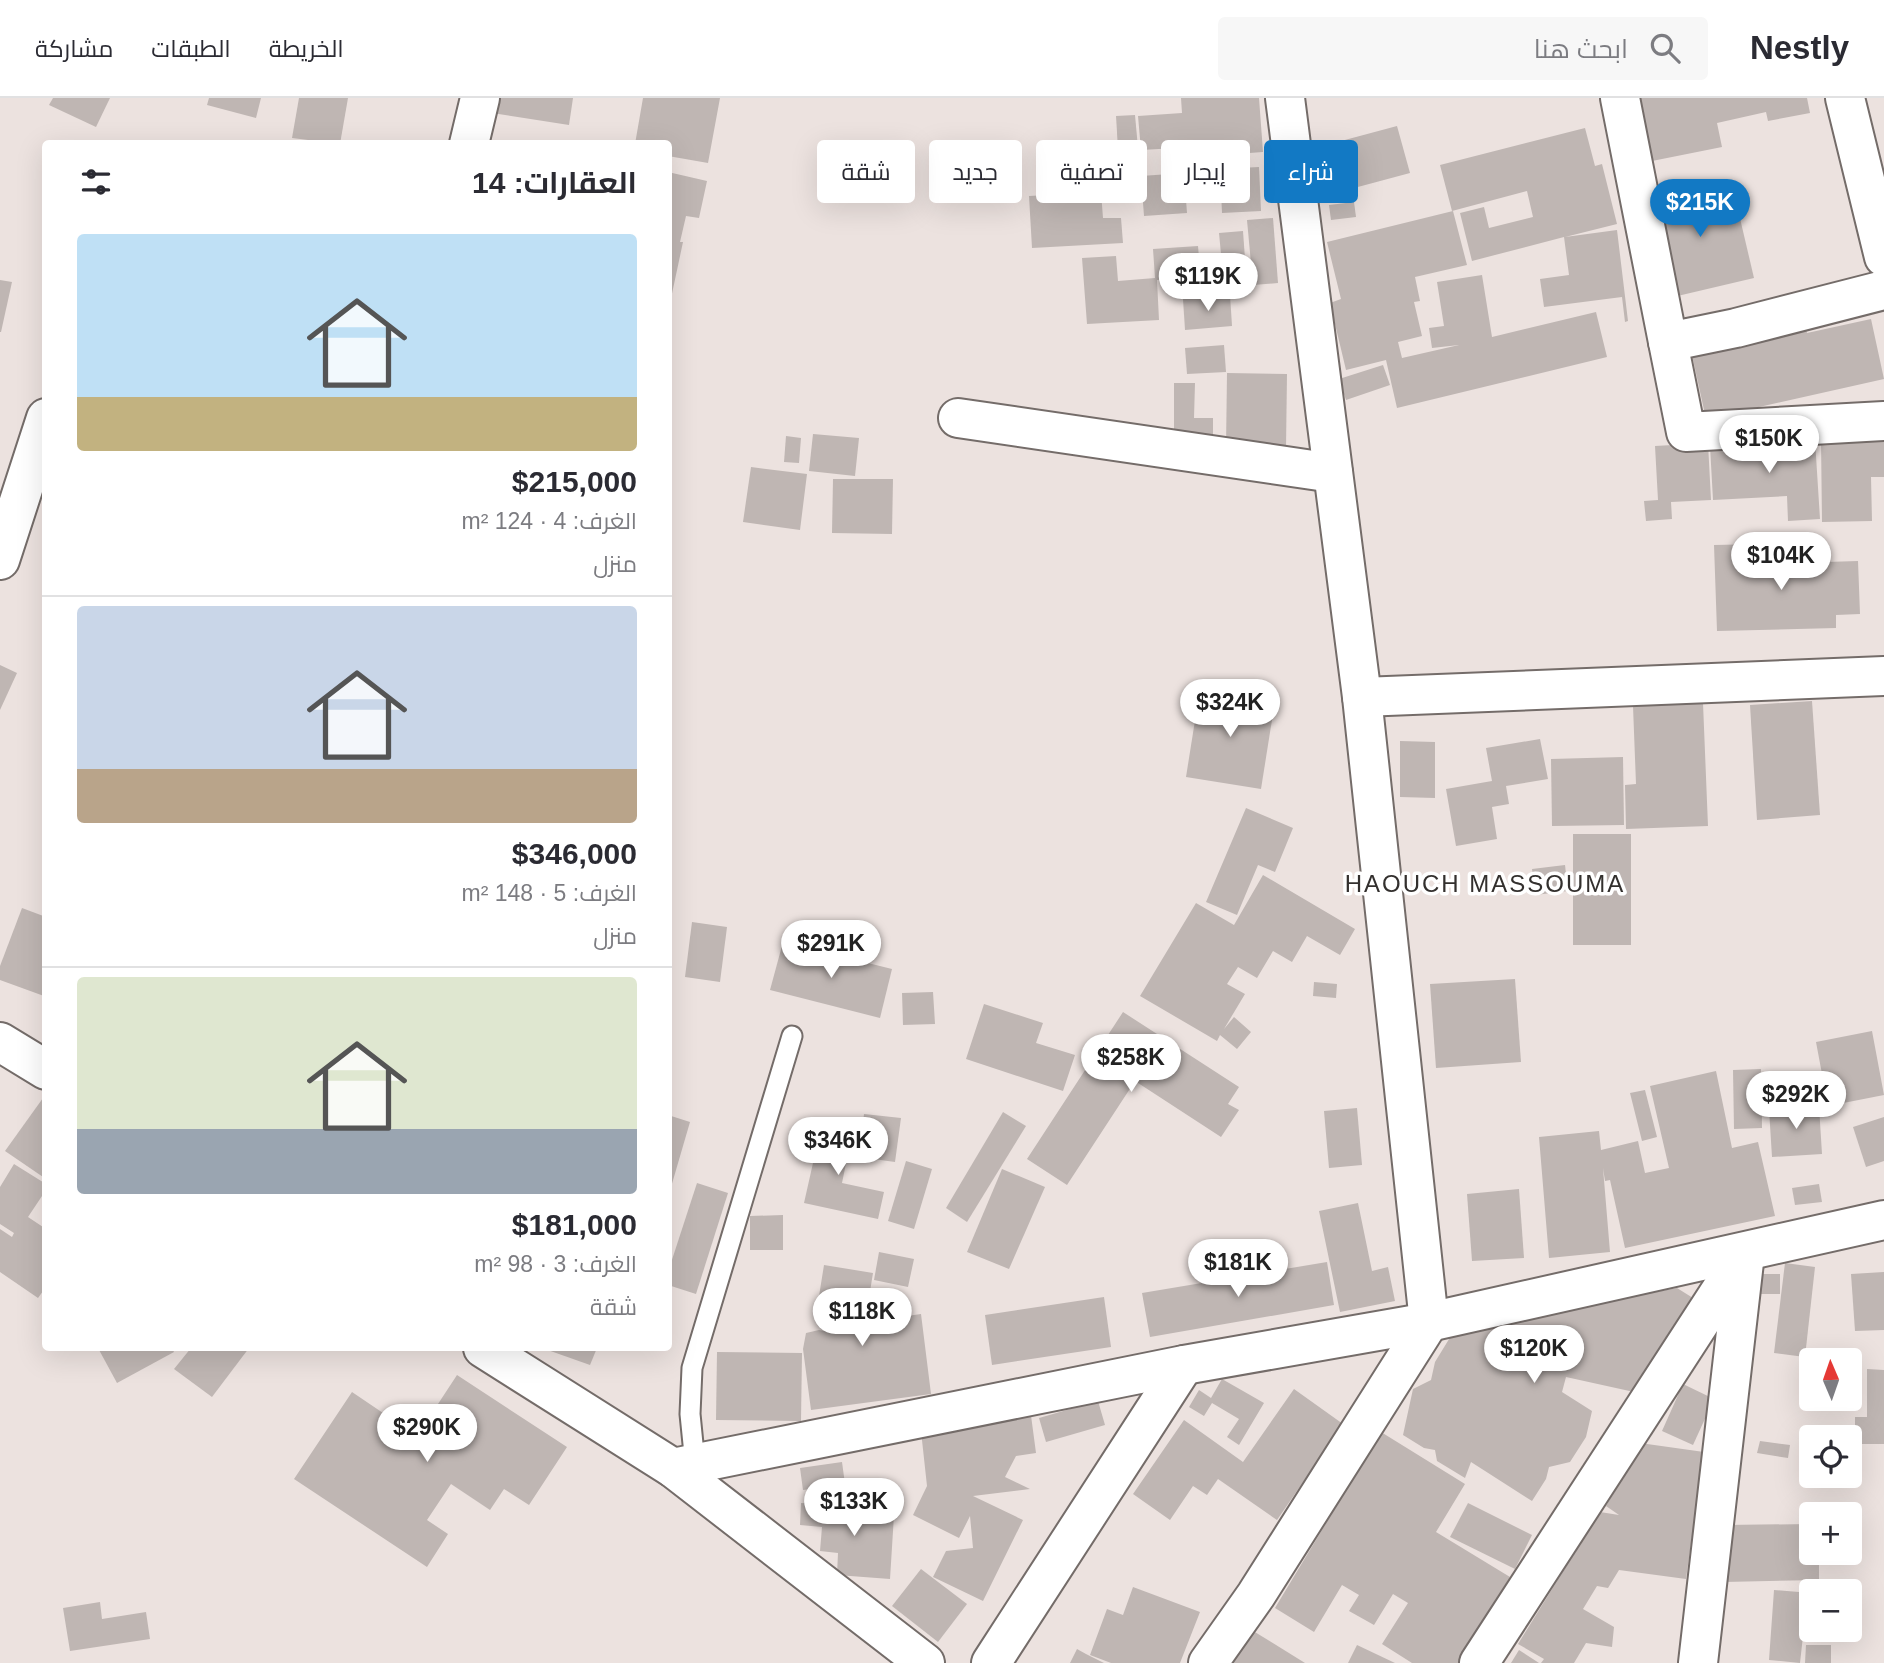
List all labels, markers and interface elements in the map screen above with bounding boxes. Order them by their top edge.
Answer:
search box [1218,17,1708,80]
icon: search [1646,29,1684,67]
text: Nestly [1750,29,1849,66]
text: ابحث هنا [1534,34,1628,64]
text: مشاركة [35,35,113,62]
text: الطبقات [151,35,231,62]
text: الخريطة [269,35,344,62]
chip: شقة [817,140,915,203]
chip: جديد [929,140,1022,203]
chip: تصفية [1036,140,1147,203]
chip: إيجار [1161,140,1250,203]
chip: شراء [1264,140,1358,203]
icon: filters [77,163,115,201]
text: العقارات: 14 [472,166,637,199]
pin: $215K [1651,180,1749,239]
text: $215K [1666,189,1734,215]
pin: $119K [1159,254,1257,313]
text: $119K [1175,263,1241,289]
icon: home [294,280,420,406]
pin: $150K [1720,416,1818,475]
text: $150K [1735,425,1803,451]
text: $215,000 [512,465,637,498]
text: الغرف: 4 · 124 m² [462,508,637,534]
pin: $104K [1732,532,1830,592]
text: $104K [1747,542,1815,568]
text: منزل [593,551,637,577]
icon: home [294,652,420,778]
pin: $324K [1181,680,1279,739]
text: $324K [1196,689,1264,715]
text: $346,000 [512,837,637,870]
district label: HAOUCH MASSOUMA [1345,870,1625,897]
text: الغرف: 5 · 148 m² [462,880,637,906]
pin: $291K [782,920,880,980]
text: منزل [593,923,637,949]
text: $291K [797,930,865,956]
icon: home [294,1023,420,1149]
pin: $258K [1082,1034,1180,1094]
text: $258K [1097,1044,1165,1070]
pin: $292K [1747,1072,1845,1131]
text: $292K [1762,1081,1830,1107]
pin: $346K [789,1118,887,1177]
text: $346K [804,1127,872,1153]
text: $181,000 [512,1208,637,1241]
pin: $181K [1189,1240,1287,1299]
text: $181K [1204,1249,1272,1275]
text: الغرف: 3 · 98 m² [474,1251,637,1277]
pin: $118K [813,1288,911,1348]
text: شقة [590,1294,637,1320]
text: $118K [829,1298,895,1324]
pin: $120K [1485,1326,1583,1385]
text: $120K [1500,1335,1568,1361]
north arrow [1799,1348,1862,1410]
map controls [1799,1348,1862,1642]
pin: $290K [378,1404,476,1464]
text: $290K [393,1414,461,1440]
button: locate [1799,1425,1862,1488]
pin: $133K [805,1478,903,1538]
text: $133K [820,1488,888,1514]
button: + [1799,1502,1862,1565]
button: − [1799,1579,1862,1642]

